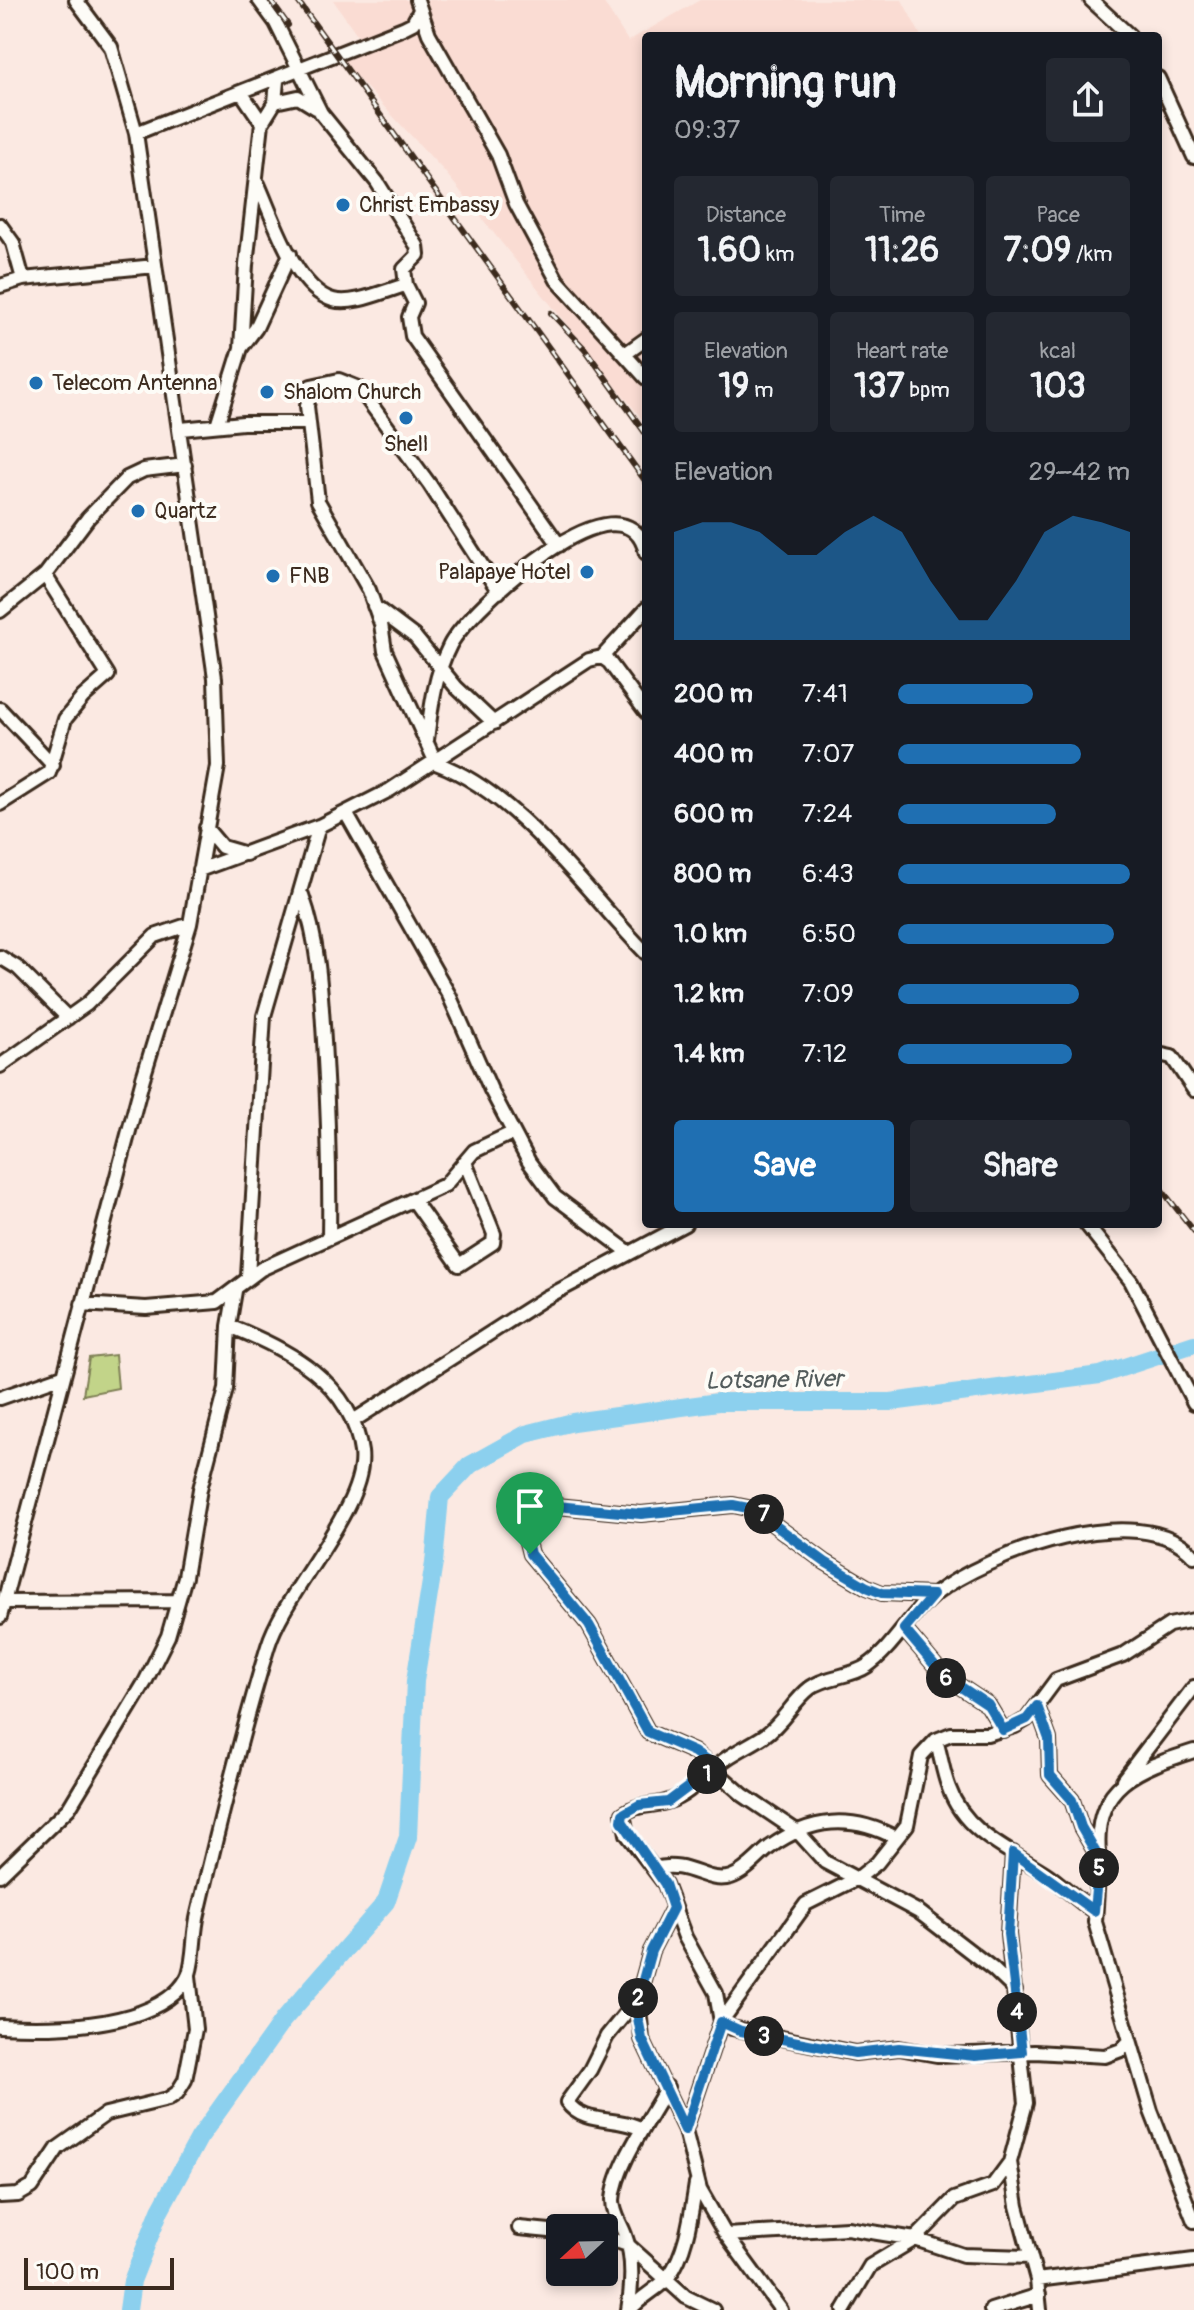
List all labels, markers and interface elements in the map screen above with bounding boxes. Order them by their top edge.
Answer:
text: Morning run [674,56,897,111]
button: share [1046,58,1130,142]
text: 09:37 [674,114,740,146]
place label: Christ Embassy [359,191,499,219]
marker: Christ Embassy [334,196,352,214]
text: Distance [706,201,786,229]
text: Time [879,201,925,229]
text: Pace [1036,201,1080,229]
text: 1.60 [697,229,761,272]
text: 11:26 [865,229,939,272]
text: 7:09 [1003,229,1071,272]
text: km [761,240,795,268]
text: /km [1071,240,1113,268]
text: Elevation [704,337,788,365]
text: Heart rate [856,337,948,365]
text: kcal [1040,337,1076,365]
text: 19 [718,365,749,408]
text: 137 [854,365,904,408]
text: 103 [1030,365,1086,408]
place label: Telecom Antenna [52,369,217,397]
marker: Telecom Antenna [27,374,45,392]
text: m [749,376,774,404]
text: bpm [904,376,950,404]
place label: Shalom Church [283,378,421,406]
marker: Shalom Church [258,383,276,401]
marker: Shell [397,409,415,427]
place label: Shell [384,430,428,458]
text: Elevation [674,456,773,488]
text: 29–42 m [1028,456,1130,488]
place label: Quartz [154,497,217,525]
marker: Quartz [129,502,147,520]
place label: Palapaye Hotel [438,558,571,586]
place label: FNB [289,562,330,590]
marker: Palapaye Hotel [578,563,596,581]
marker: FNB [264,567,282,585]
text: 200 m [674,678,753,710]
text: 7:41 [802,678,848,710]
text: 400 m [674,738,753,770]
text: 7:07 [802,738,854,770]
text: 600 m [674,798,753,830]
text: 7:24 [802,798,852,830]
text: 800 m [674,858,751,890]
text: 6:43 [802,858,854,890]
text: 1.0 km [674,918,747,950]
text: 6:50 [802,918,856,950]
text: 1.2 km [674,978,744,1010]
text: 7:09 [802,978,854,1010]
text: 1.4 km [674,1038,745,1070]
text: 7:12 [802,1038,847,1070]
button: Save [674,1120,894,1212]
button: Share [910,1120,1130,1212]
water label: Lotsane River [705,1364,847,1396]
pin [496,1472,564,1554]
icon: arrive [508,1484,552,1528]
pin: 7 [744,1494,784,1534]
text: 7 [758,1500,770,1528]
pin: 6 [926,1658,966,1698]
text: 6 [940,1664,952,1692]
pin: 1 [687,1754,727,1794]
text: 1 [703,1760,711,1788]
pin: 5 [1079,1848,1119,1888]
text: 5 [1093,1854,1105,1882]
pin: 2 [618,1978,658,2018]
text: 2 [632,1984,644,2012]
pin: 4 [997,1992,1037,2032]
text: 4 [1011,1998,1023,2026]
pin: 3 [744,2016,784,2056]
text: 3 [758,2022,770,2050]
north arrow [546,2214,618,2286]
map controls [546,2214,618,2286]
scale bar [24,2254,174,2290]
text: 100 m [36,2258,99,2286]

